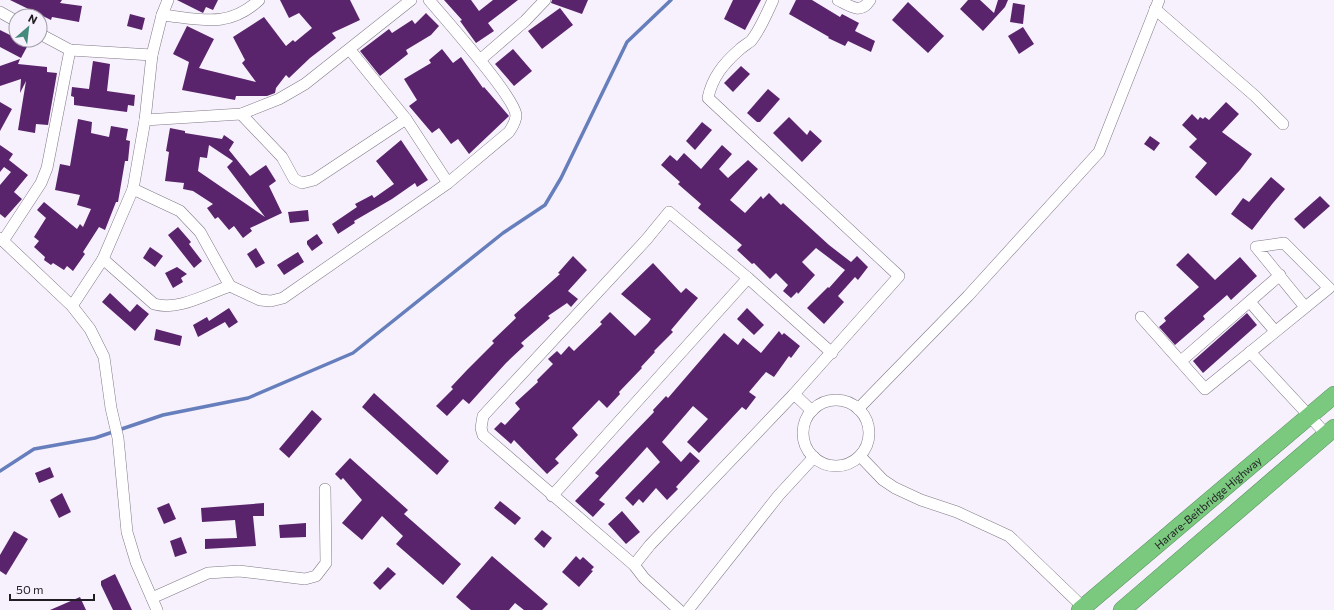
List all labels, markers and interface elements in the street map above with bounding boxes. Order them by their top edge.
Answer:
north arrow [8,8,48,48]
text: N [26,11,40,26]
street label: Harare-Beitbridge Highway [1151,453,1264,551]
scale bar [10,576,94,602]
text: 50 m [16,582,44,596]

